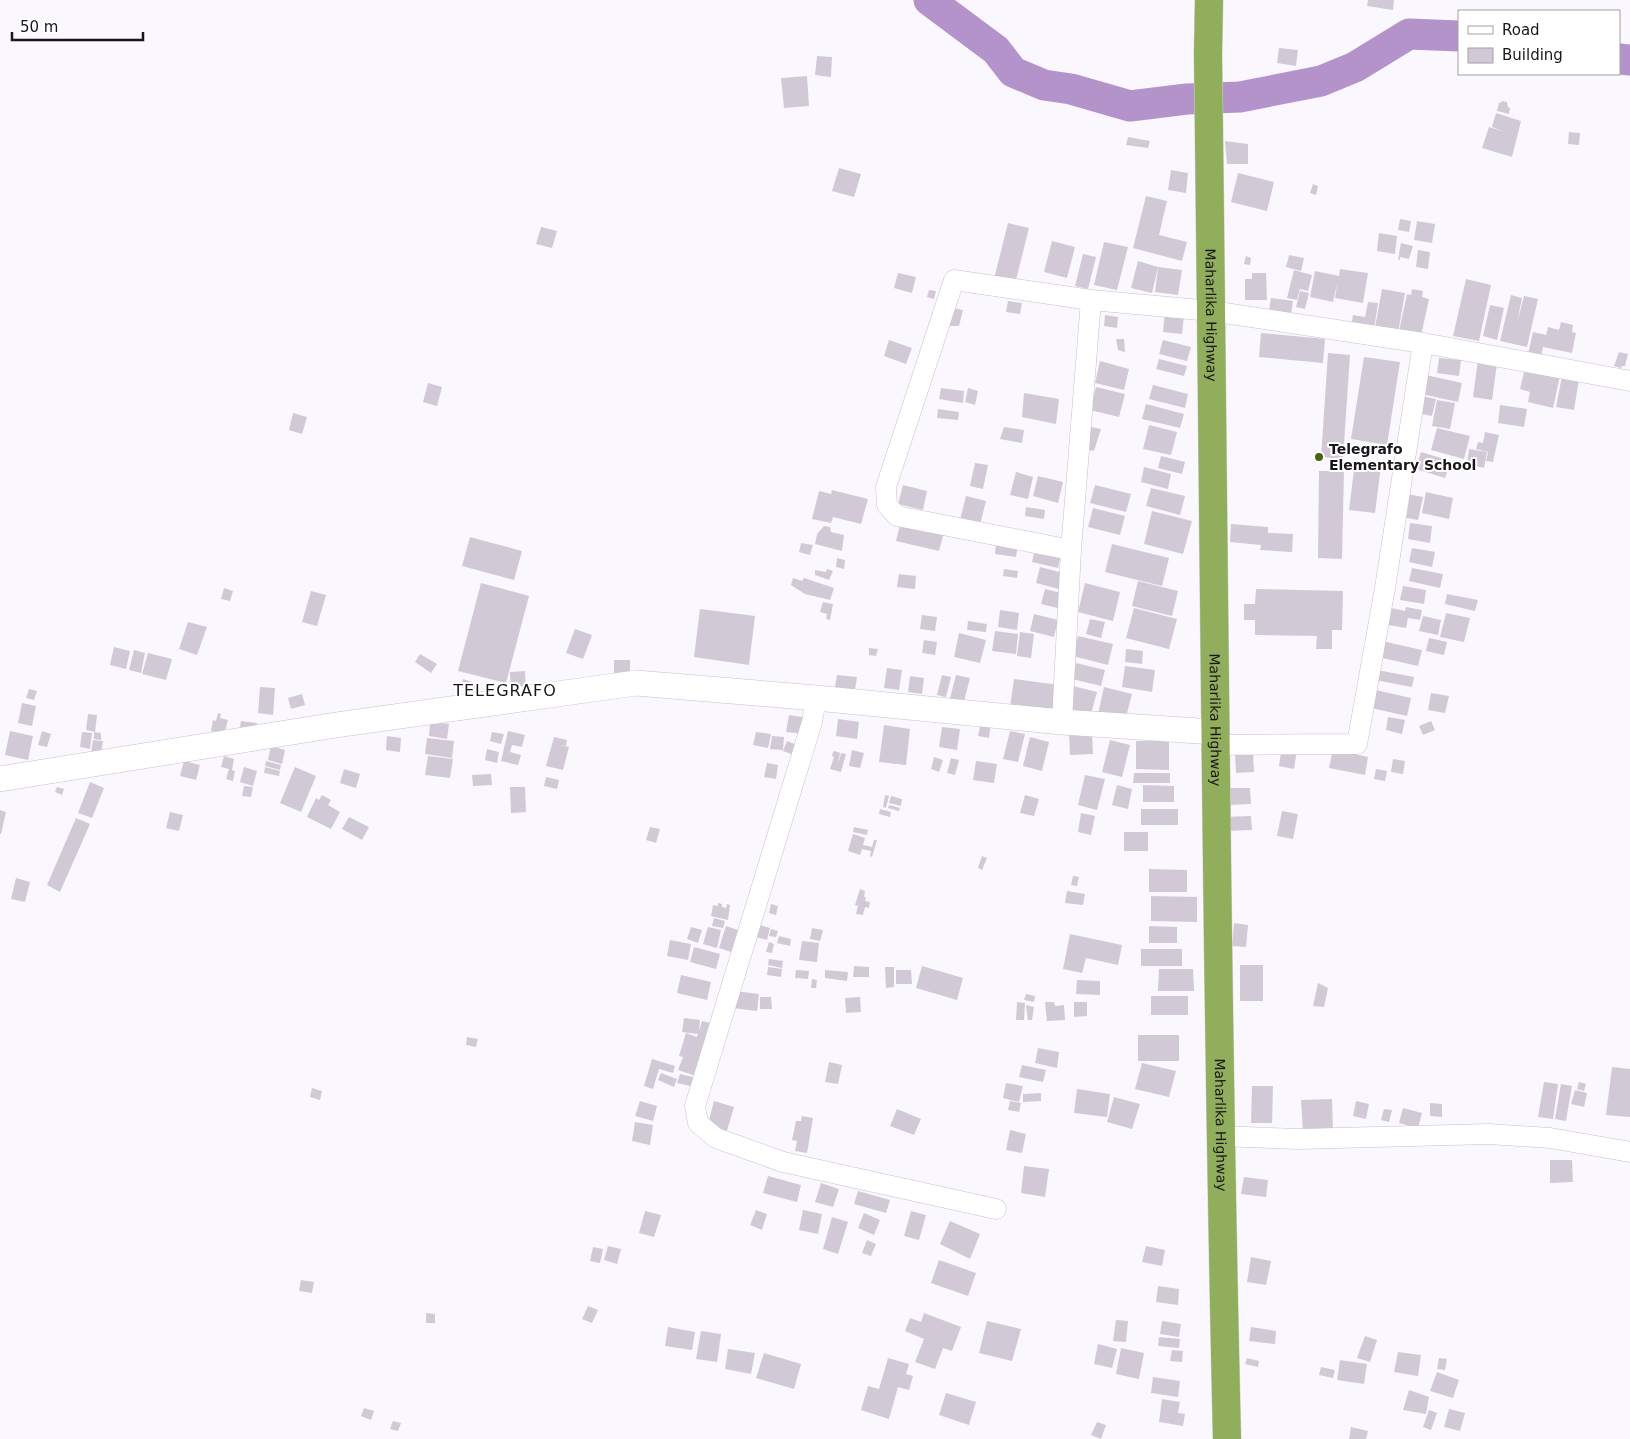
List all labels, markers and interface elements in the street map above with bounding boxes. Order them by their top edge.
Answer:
scale bar [12,10,144,42]
legend [1458,10,1620,75]
text: 50 m [20,18,58,36]
text: Road [1502,21,1540,39]
text: Building [1502,46,1563,64]
street label: Maharlika Highway [1202,248,1220,382]
place label: Telegrafo Elementary School [1329,441,1476,473]
marker: Telegrafo Elementary School [1313,451,1325,463]
street label: Maharlika Highway [1207,653,1224,787]
district label: TELEGRAFO [452,681,557,700]
street label: Maharlika Highway [1212,1058,1230,1192]

